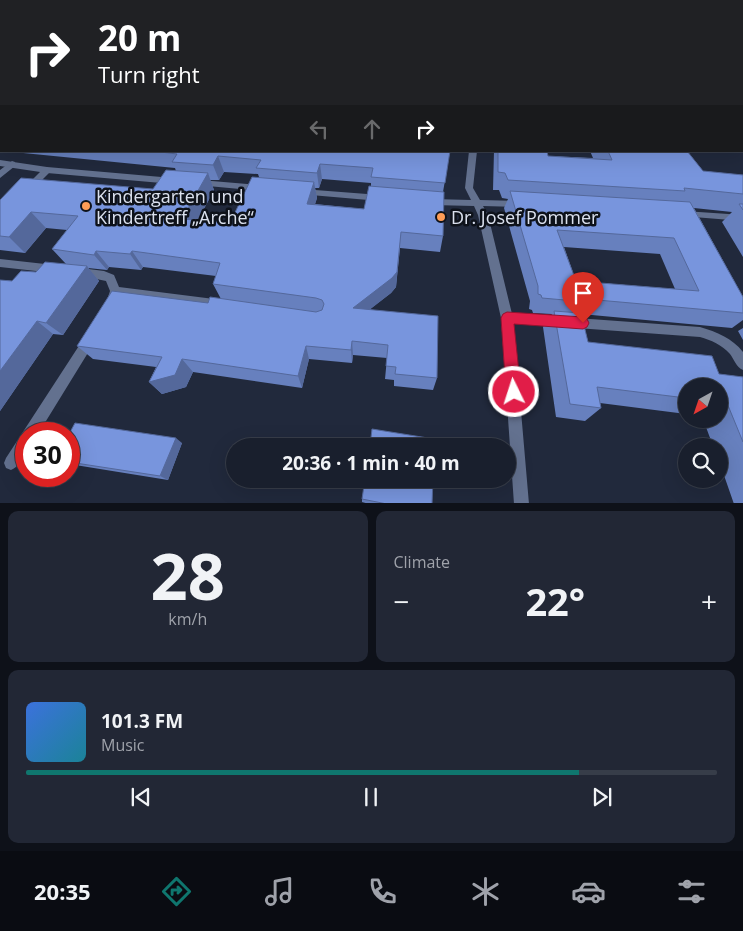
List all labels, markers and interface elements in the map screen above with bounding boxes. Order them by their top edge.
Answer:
text: 20 m [98,14,181,61]
icon: right [15,20,80,85]
text: Turn right [98,59,200,89]
icon: left [305,115,333,143]
icon: ahead [358,115,386,143]
icon: right [411,115,439,143]
place label: Kindergarten und Kindertreff „Arche“ [96,184,255,229]
marker: Kindergarten und Kindertreff „Arche“ [80,200,92,212]
place label: Dr. Josef Pommer [451,205,599,229]
marker: Dr. Josef Pommer [435,211,447,223]
pin [562,272,604,323]
icon: arrive [569,279,597,307]
position arrow [487,365,539,417]
north arrow [678,378,728,428]
map controls [678,378,728,488]
speed limit sign: 30 [15,422,80,487]
button: search [678,438,728,488]
text: 20:36 · 1 min · 40 m [282,450,460,476]
text: 28 [151,531,225,619]
text: Climate [394,551,450,573]
text: 22° [525,575,585,627]
text: − [394,582,410,620]
text: + [701,582,717,620]
text: km/h [168,608,207,630]
text: 101.3 FM [101,708,183,734]
text: Music [101,734,145,756]
icon: previous [127,783,155,811]
icon: pause [357,783,385,811]
icon: next [588,783,616,811]
icon: directions [159,874,194,909]
icon: music [262,874,297,909]
icon: phone [365,874,400,909]
icon: climate [468,874,503,909]
icon: car [571,874,606,909]
icon: filters [674,874,709,909]
text: 20:35 [34,876,91,906]

